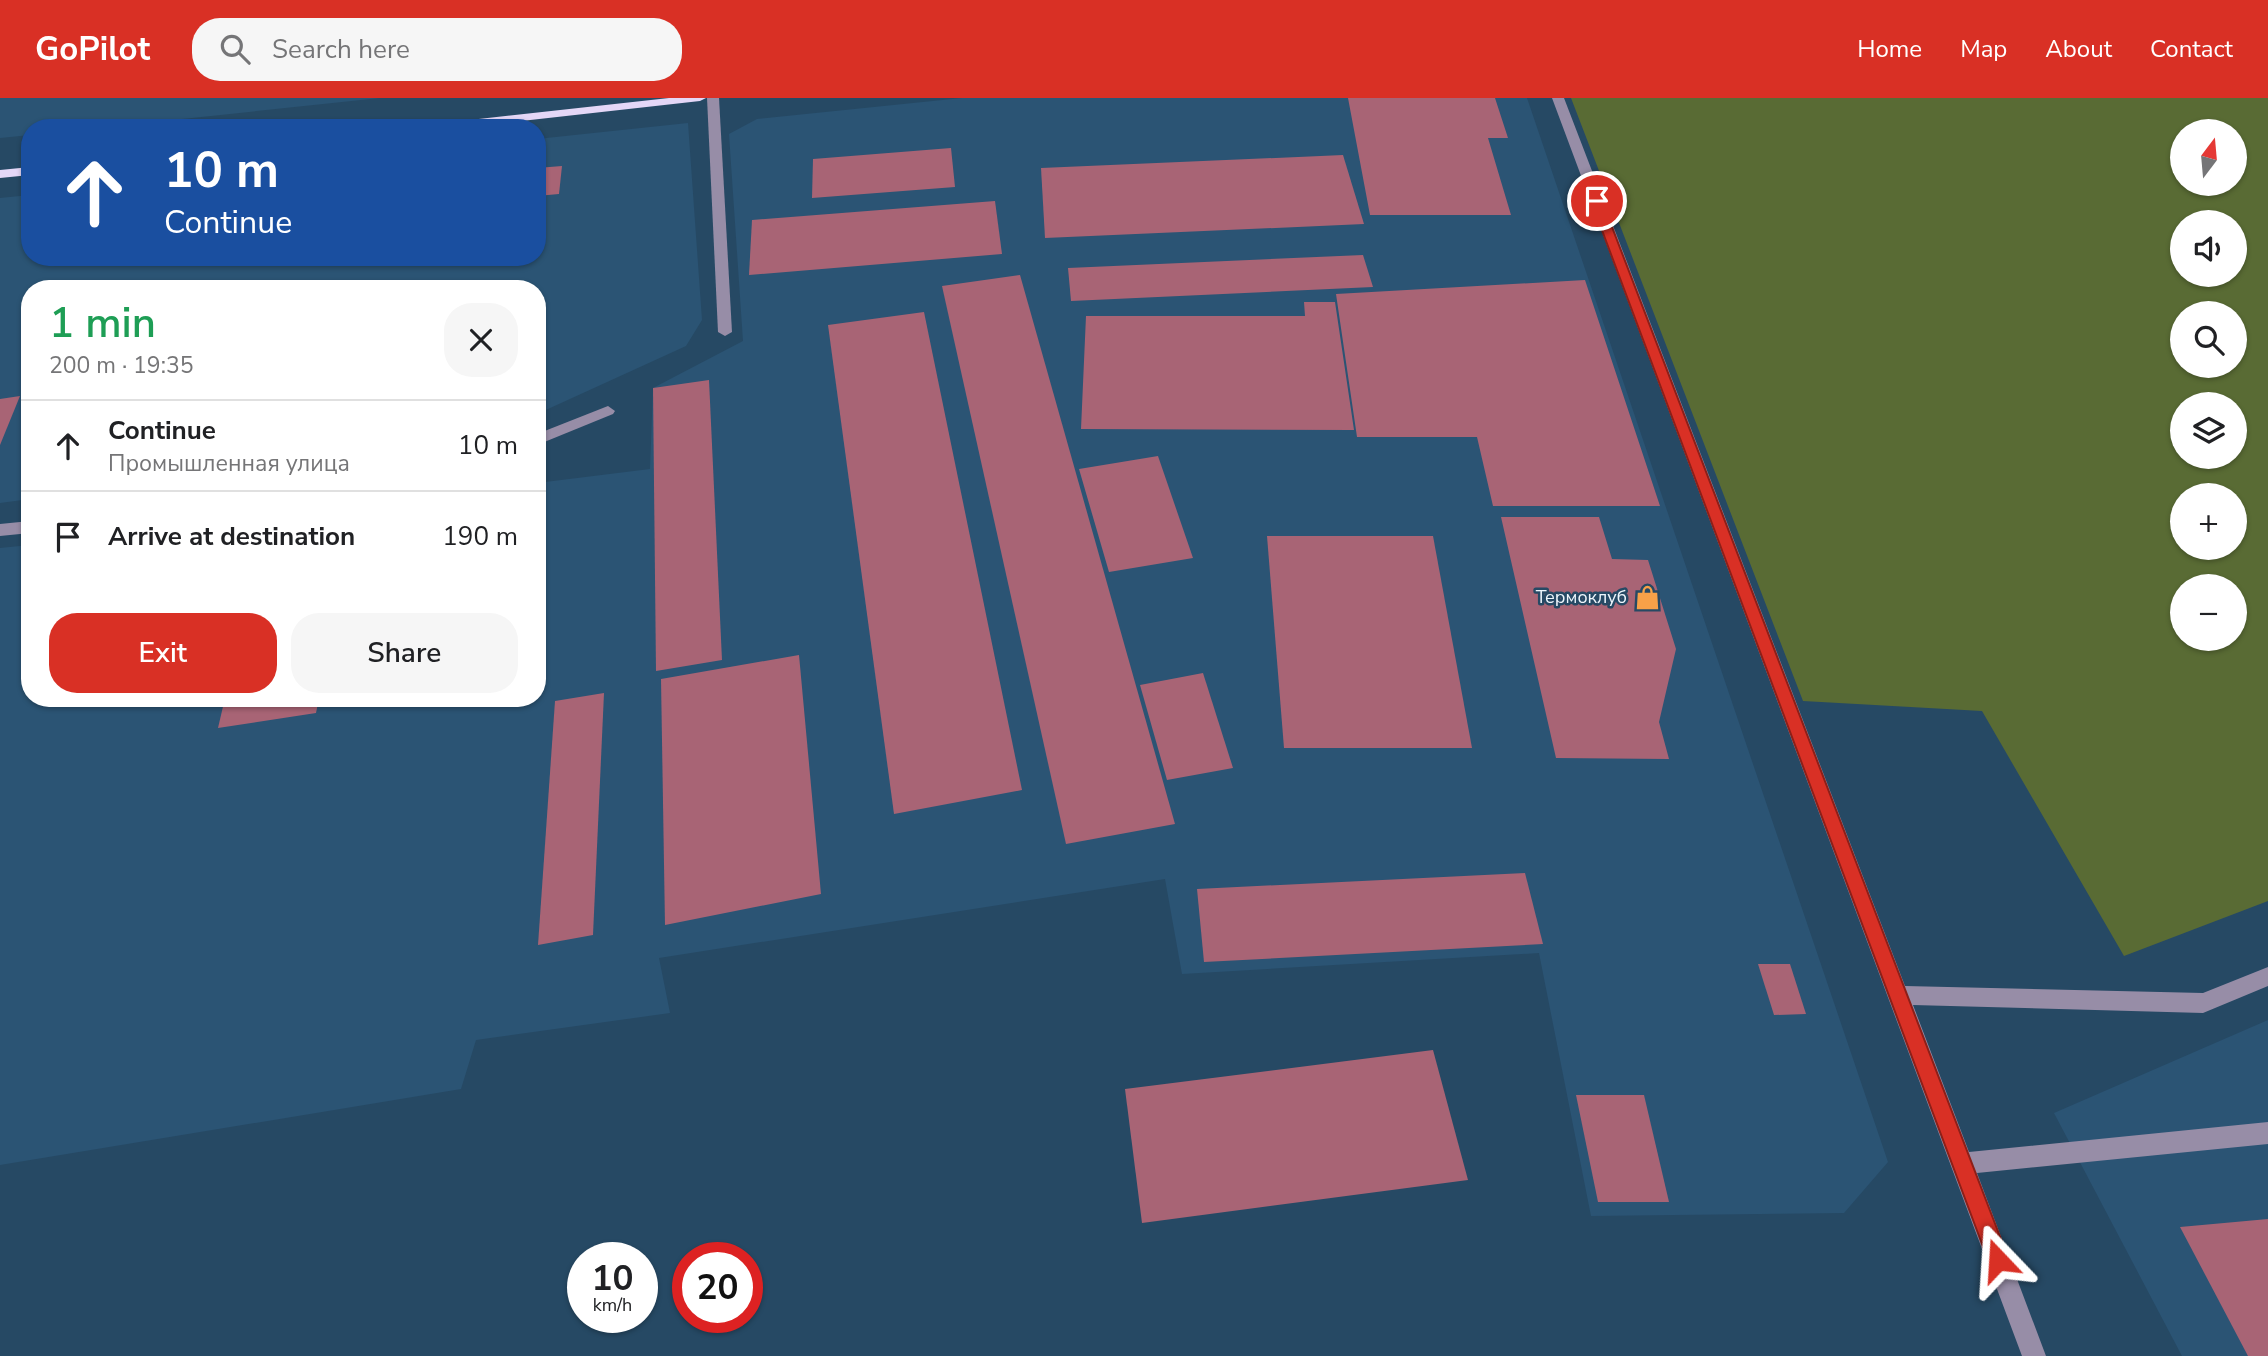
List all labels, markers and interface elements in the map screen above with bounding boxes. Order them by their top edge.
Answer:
search box [192,18,682,81]
text: GoPilot [35,27,150,72]
icon: search [216,30,254,68]
text: Search here [272,32,410,67]
text: Home [1857,33,1922,65]
text: Map [1960,33,2007,65]
text: About [2045,33,2112,65]
text: Contact [2150,33,2233,65]
north arrow [2170,119,2247,196]
map controls [2170,119,2247,651]
text: 10 m [164,137,279,204]
icon: ahead [49,147,140,238]
pin [1567,171,1627,231]
icon: arrive [1578,182,1616,220]
text: Continue [164,201,292,244]
button: sound [2170,210,2247,287]
text: 1 min [49,295,156,352]
button: search [2170,301,2247,378]
button: close [444,303,518,377]
text: 200 m · 19:35 [49,350,194,381]
button: layers [2170,392,2247,469]
text: Continue [108,413,216,448]
icon: ahead [49,427,87,465]
text: 10 m [458,428,518,463]
text: Промышленная улица [108,448,350,479]
button: + [2170,483,2247,560]
icon: arrive [49,518,87,556]
text: Arrive at destination [108,519,355,554]
text: 190 m [442,519,518,554]
button: − [2170,574,2247,651]
shop icon: Термоклуб [1633,583,1661,611]
place label: Термоклуб [1536,585,1627,609]
button: Exit [49,613,277,693]
button: Share [291,613,518,693]
position arrow [1961,1223,2035,1297]
speed limit sign: 20 [672,1242,763,1333]
text: 10 [591,1255,634,1302]
text: km/h [593,1293,632,1317]

